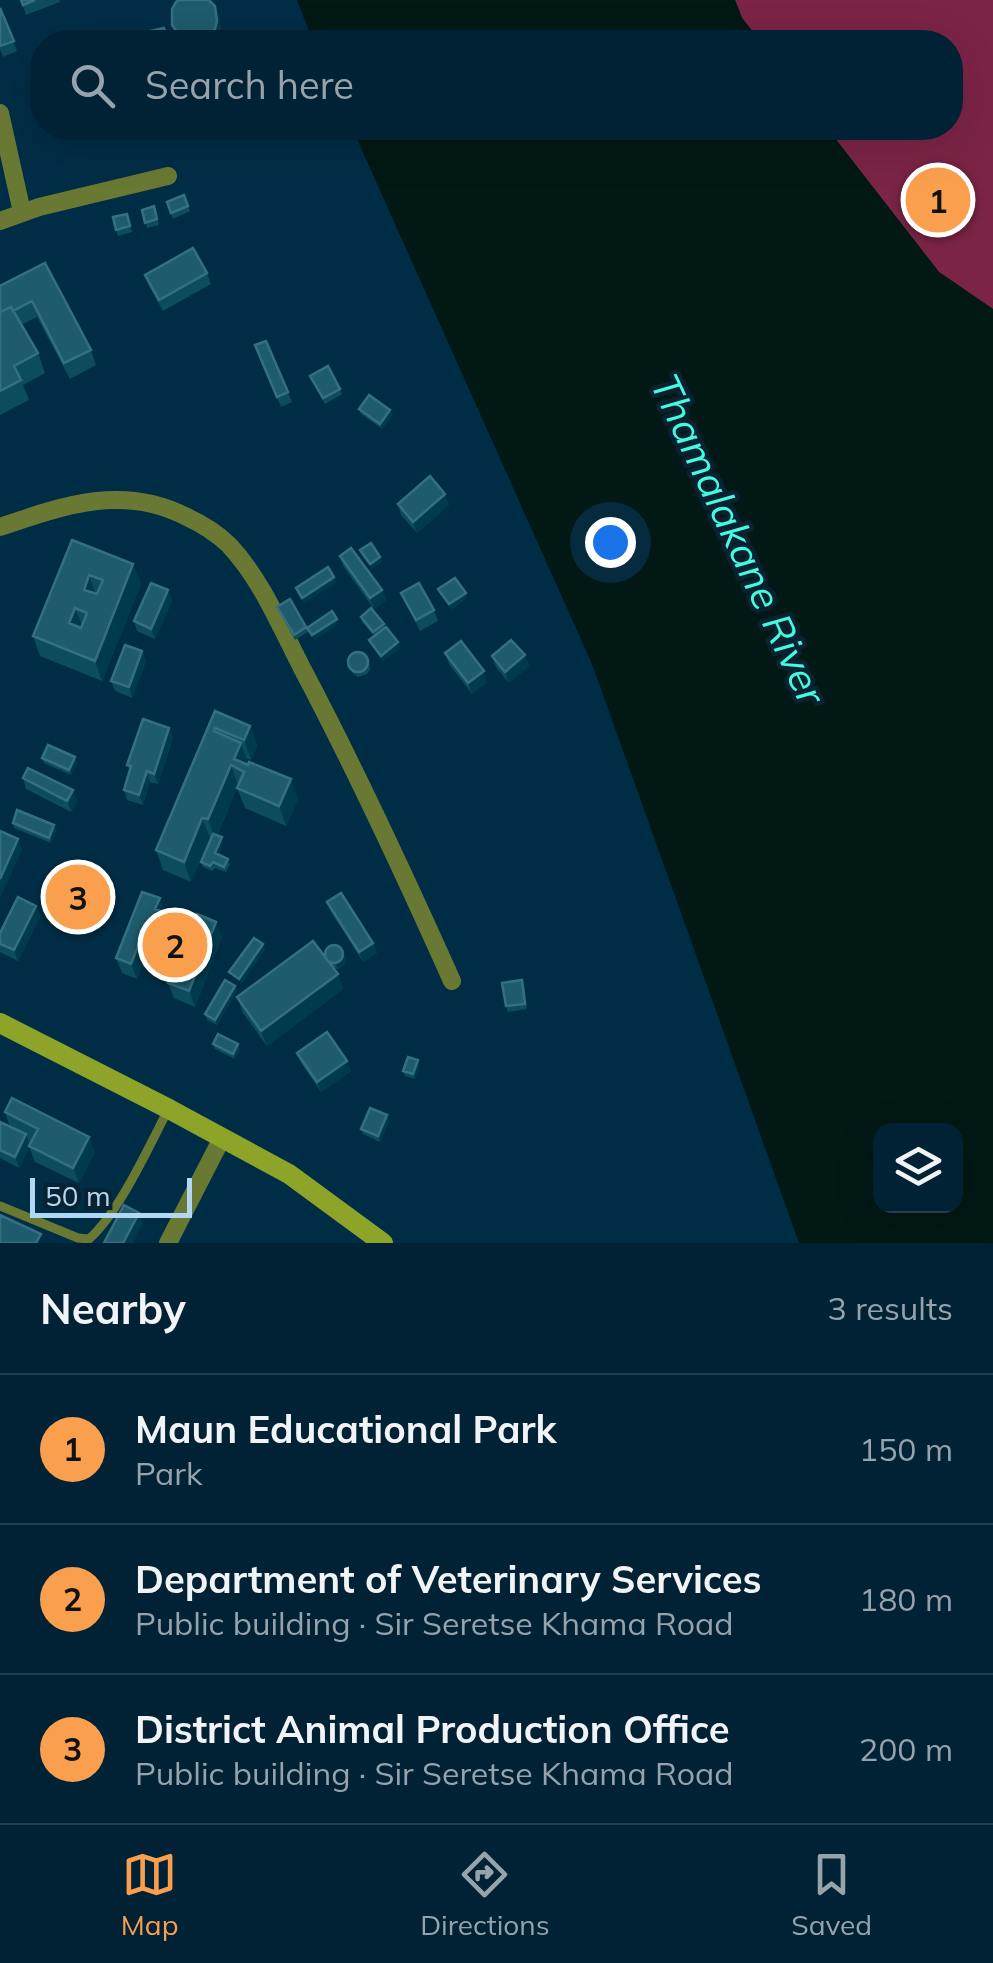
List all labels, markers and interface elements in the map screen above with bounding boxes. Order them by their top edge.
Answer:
search box [30,30,963,140]
icon: search [65,58,120,113]
text: Search here [145,61,354,109]
pin: 1 [906,162,970,238]
water label: Thamalakane River [641,366,838,713]
your location [585,517,636,568]
pin: 3 [46,860,110,934]
pin: 2 [142,908,208,982]
map controls [873,1123,963,1213]
button: layers [873,1123,963,1213]
scale bar [30,1173,192,1218]
text: 50 m [45,1178,111,1213]
text: Nearby [40,1282,186,1335]
text: 3 results [828,1288,953,1328]
text: Maun Educational Park [135,1405,556,1453]
text: 1 [63,1429,82,1469]
text: 150 m [859,1429,953,1469]
text: Park [135,1453,202,1493]
text: Department of Veterinary Services [135,1555,762,1603]
text: 2 [63,1579,82,1619]
text: 180 m [859,1579,953,1619]
text: Public building · Sir Seretse Khama Road [135,1603,733,1643]
text: District Animal Production Office [135,1705,729,1753]
text: 3 [63,1729,82,1769]
text: 200 m [859,1729,953,1769]
text: Public building · Sir Seretse Khama Road [135,1753,733,1793]
tab: Map [121,1847,178,1942]
tab: Directions [420,1847,550,1942]
tab: Saved [791,1847,872,1942]

